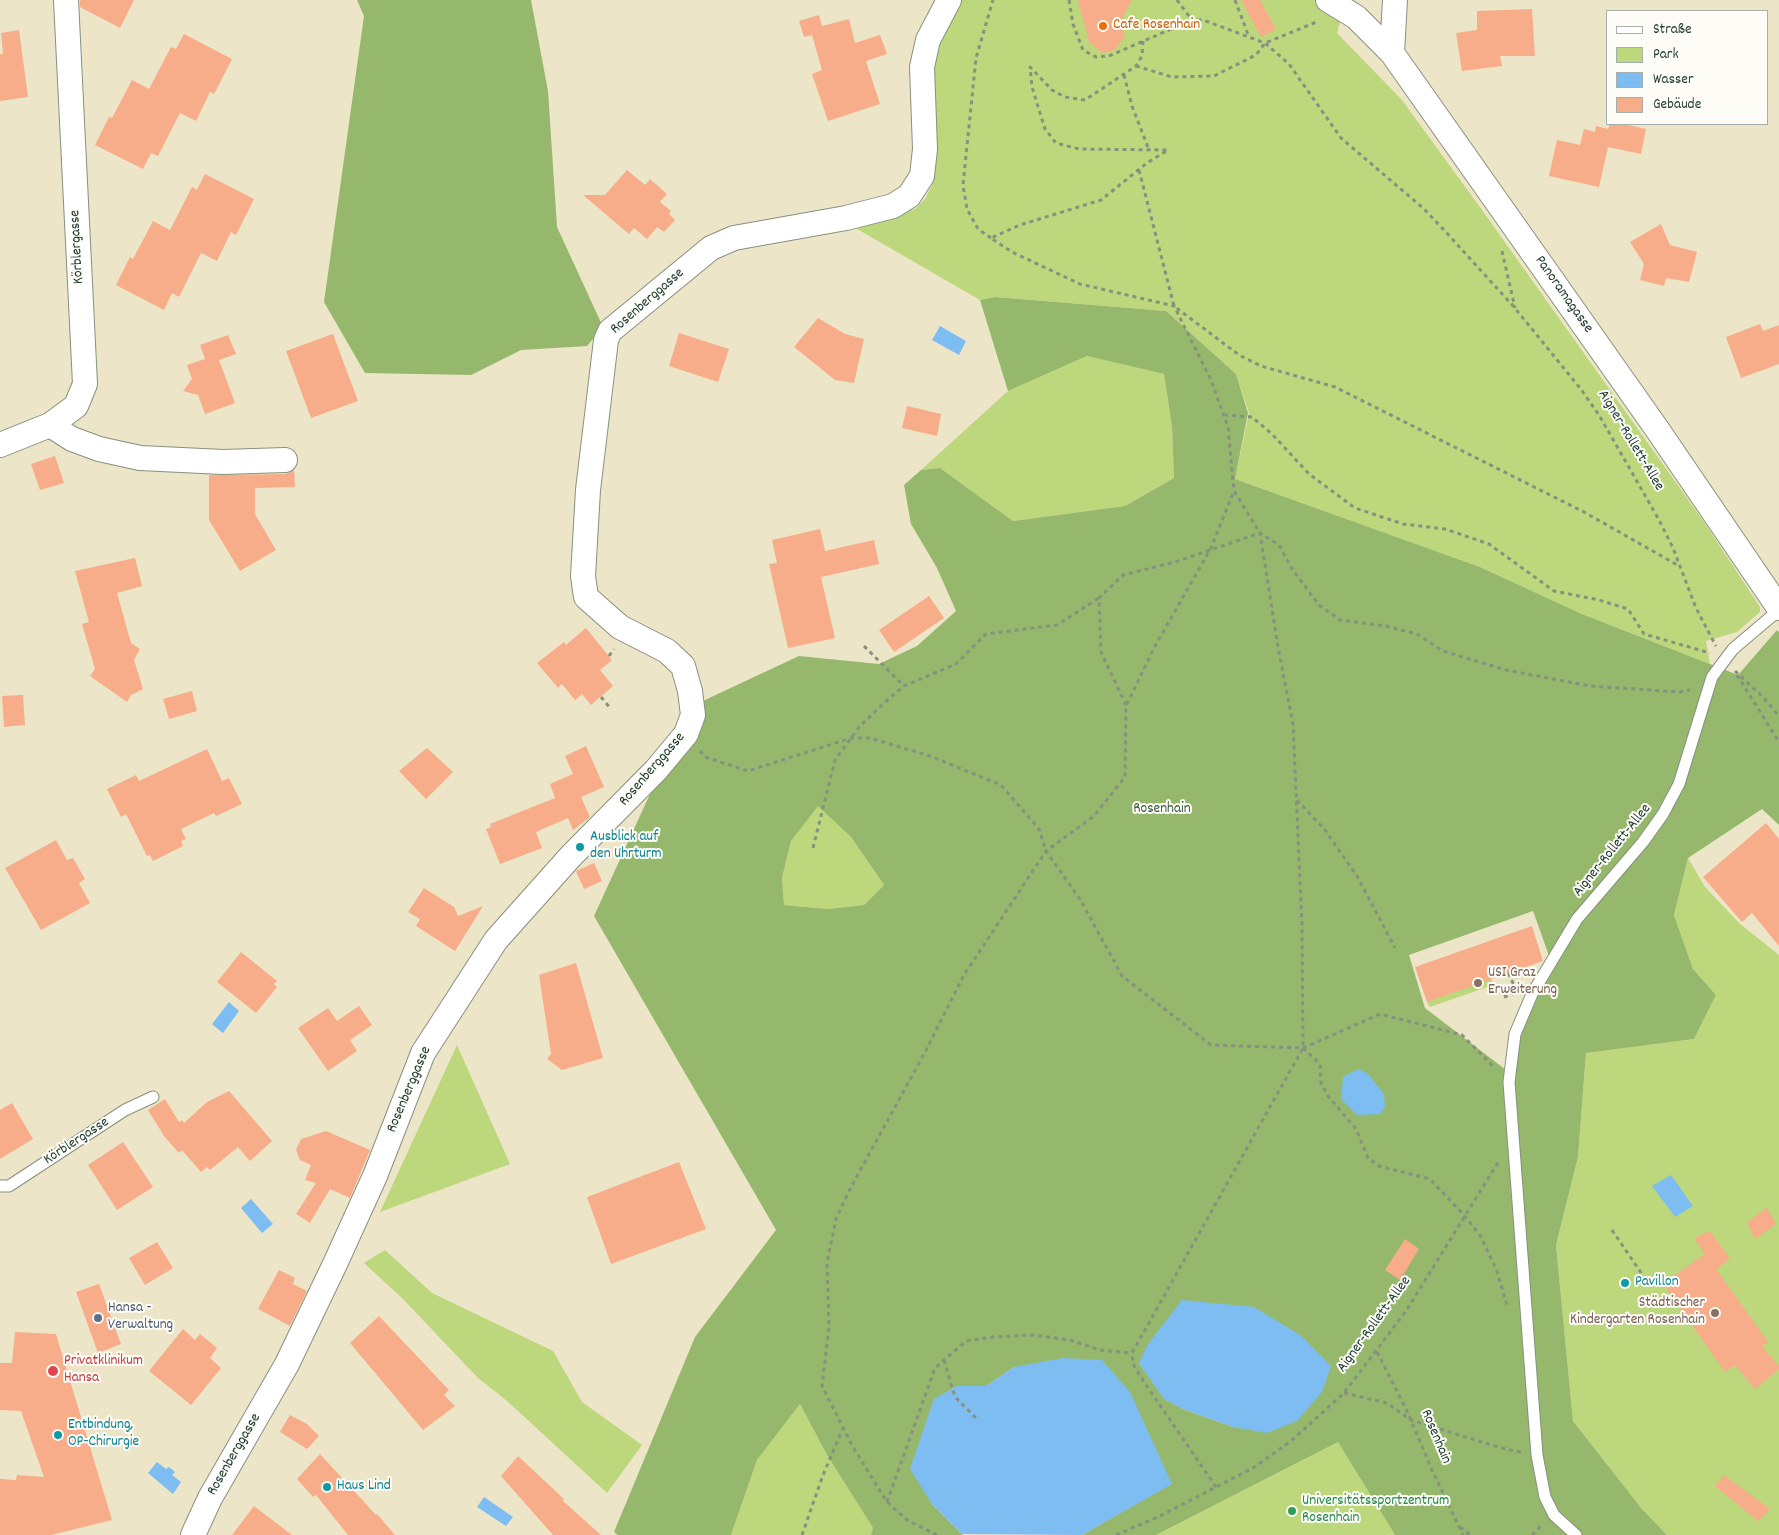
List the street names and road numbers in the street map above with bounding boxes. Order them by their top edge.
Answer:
street label: Körblergasse [67,209,89,285]
street label: Panoramagasse [1530,253,1596,337]
street label: Rosenberggasse [607,265,689,339]
street label: Aigner-Rollett-Allee [1593,387,1667,495]
street label: Rosenberggasse [616,729,690,811]
street label: Aigner-Rollett-Allee [1570,801,1656,901]
street label: Rosenberggasse [384,1044,436,1136]
street label: Körblergasse [41,1114,113,1170]
street label: Aigner-Rollett-Allee [1334,1274,1416,1376]
street label: Rosenhain [1416,1407,1454,1467]
street label: Rosenberggasse [204,1411,266,1499]

